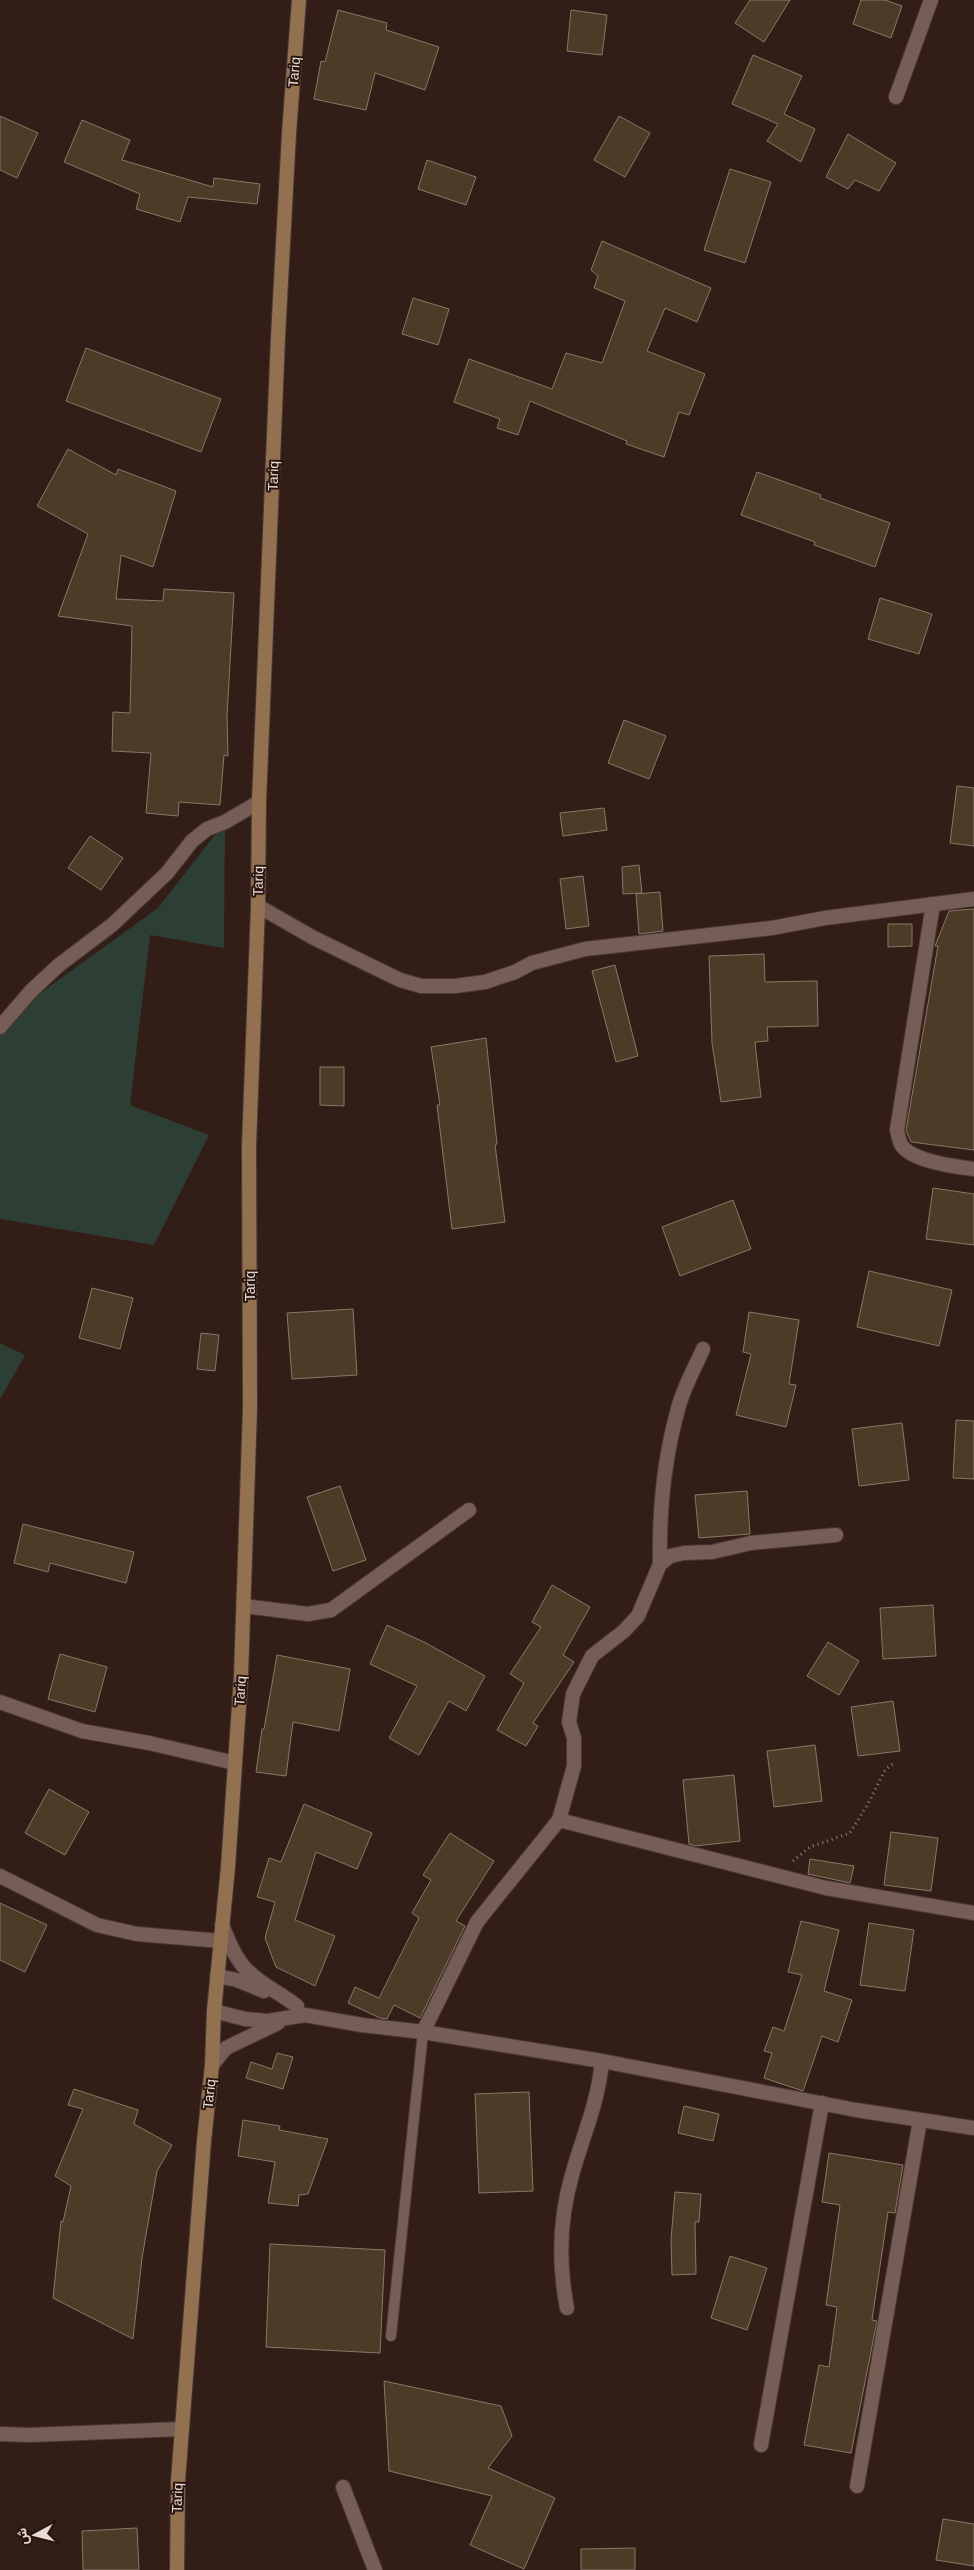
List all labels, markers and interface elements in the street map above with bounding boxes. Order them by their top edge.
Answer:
street label: Tariq [285,56,303,88]
street label: Tariq [264,461,282,491]
street label: Tariq [250,866,266,896]
street label: Tariq [242,1271,258,1301]
street label: Tariq [231,1675,249,1707]
street label: Tariq [199,2078,219,2110]
street label: Tariq [168,2483,186,2513]
north arrow [10,2510,60,2560]
text: ش [13,2527,32,2546]

